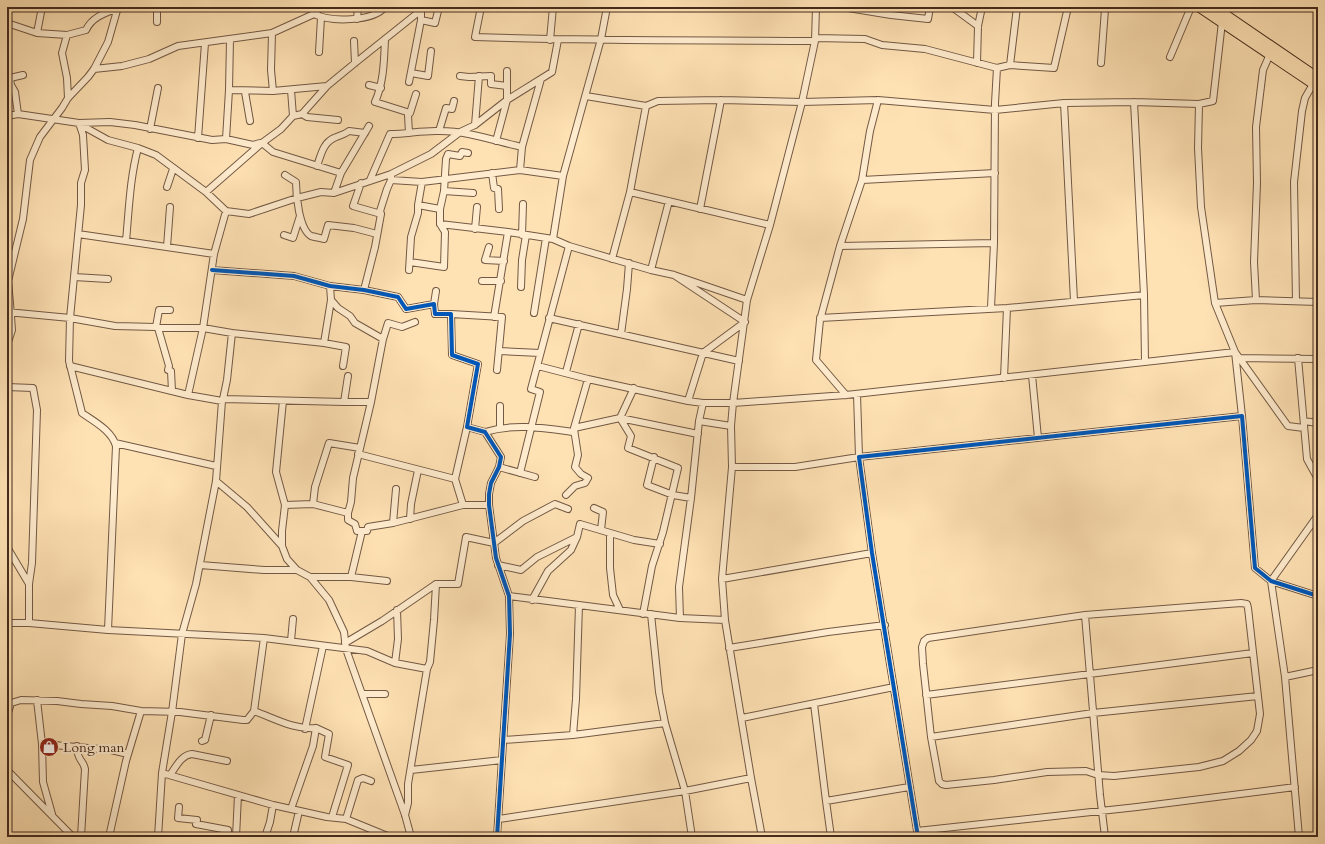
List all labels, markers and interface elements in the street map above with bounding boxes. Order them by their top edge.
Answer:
shop icon: Long man [38,736,60,758]
place label: Long man [63,738,124,757]

